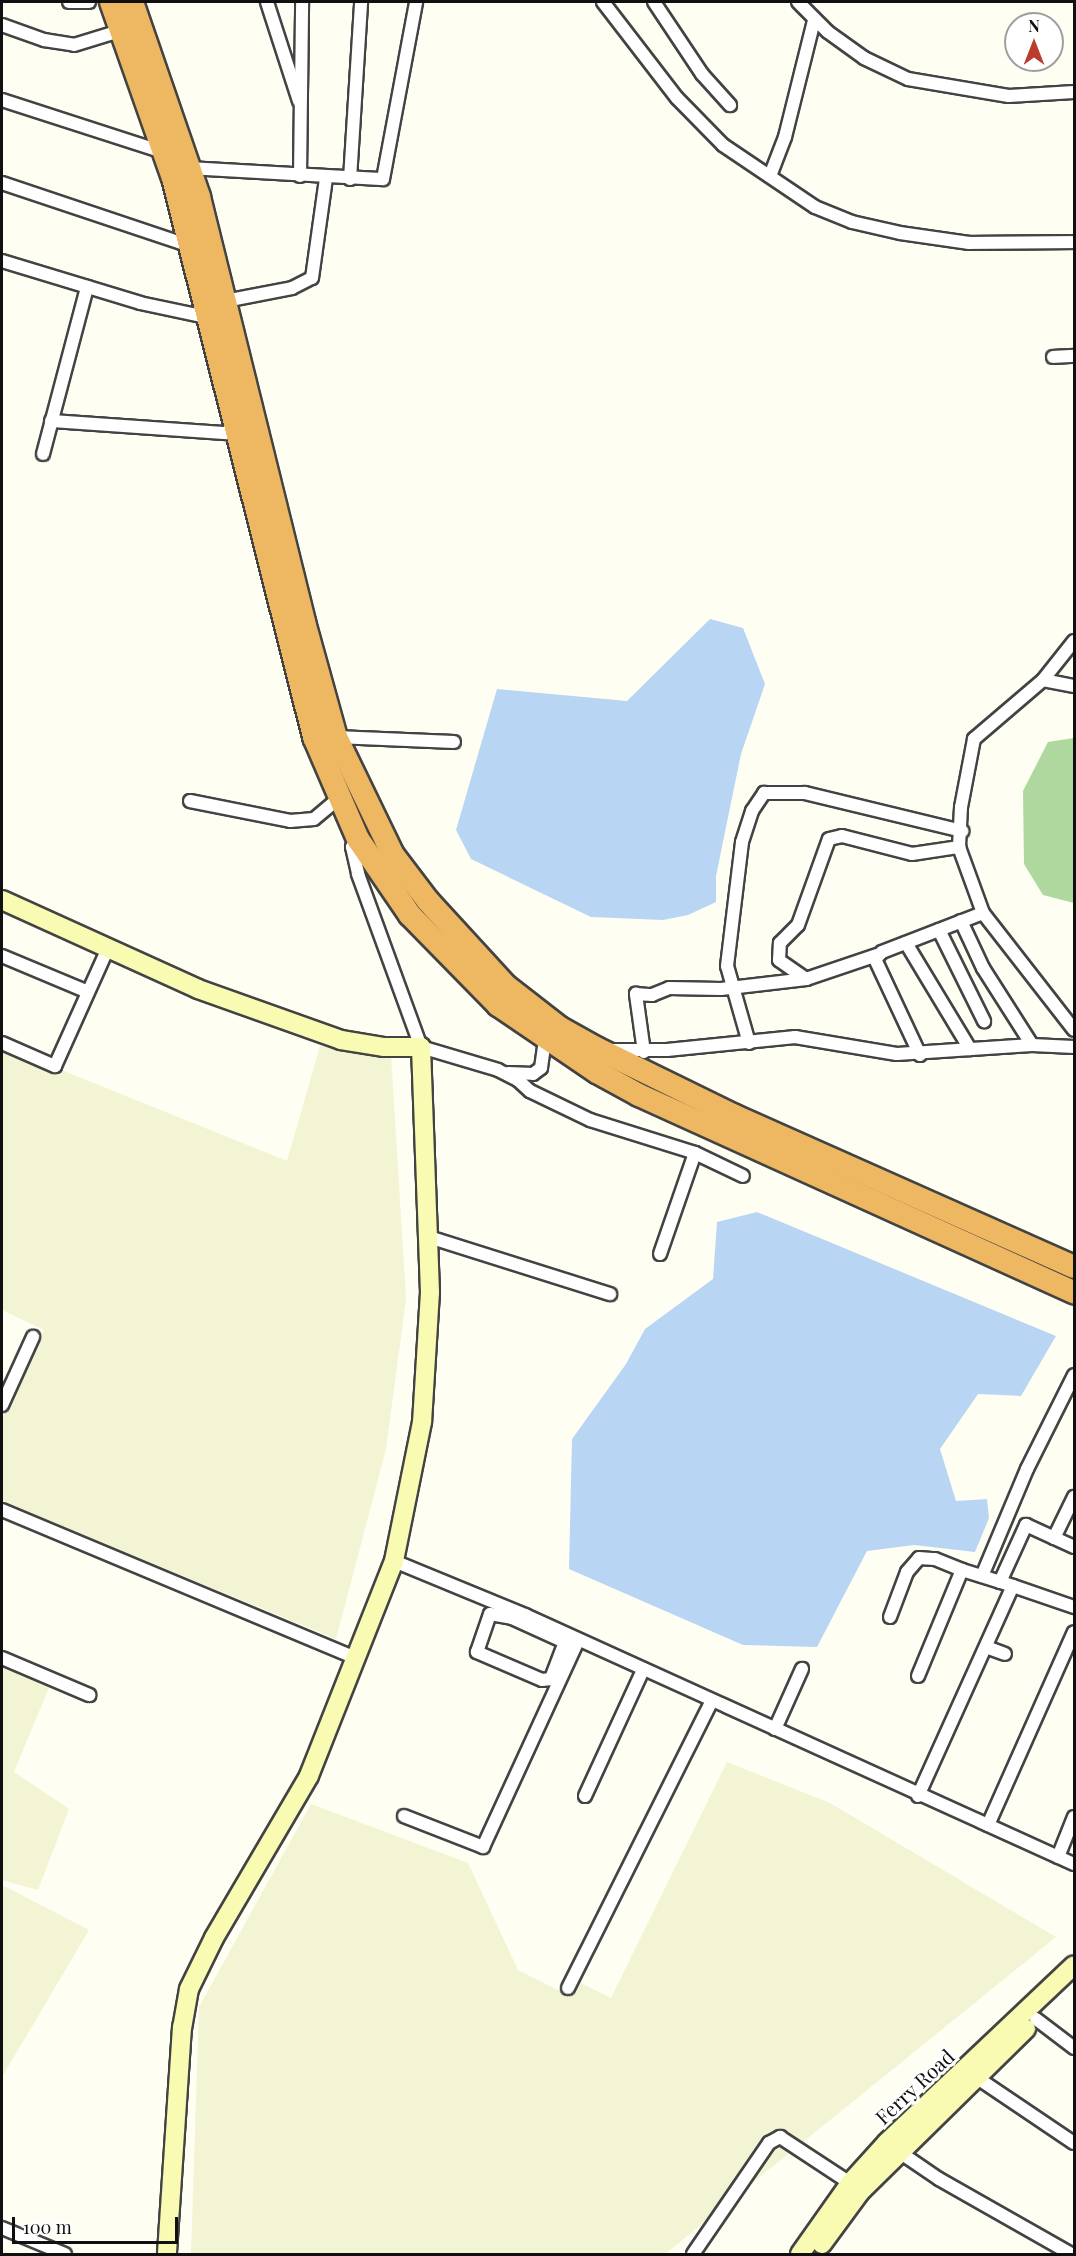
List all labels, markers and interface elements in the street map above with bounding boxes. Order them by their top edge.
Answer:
north arrow [1004,12,1064,72]
text: N [1028,15,1040,36]
street label: Ferry Road [869,2043,959,2129]
scale bar [15,2205,182,2243]
text: 100 m [23,2215,72,2239]

